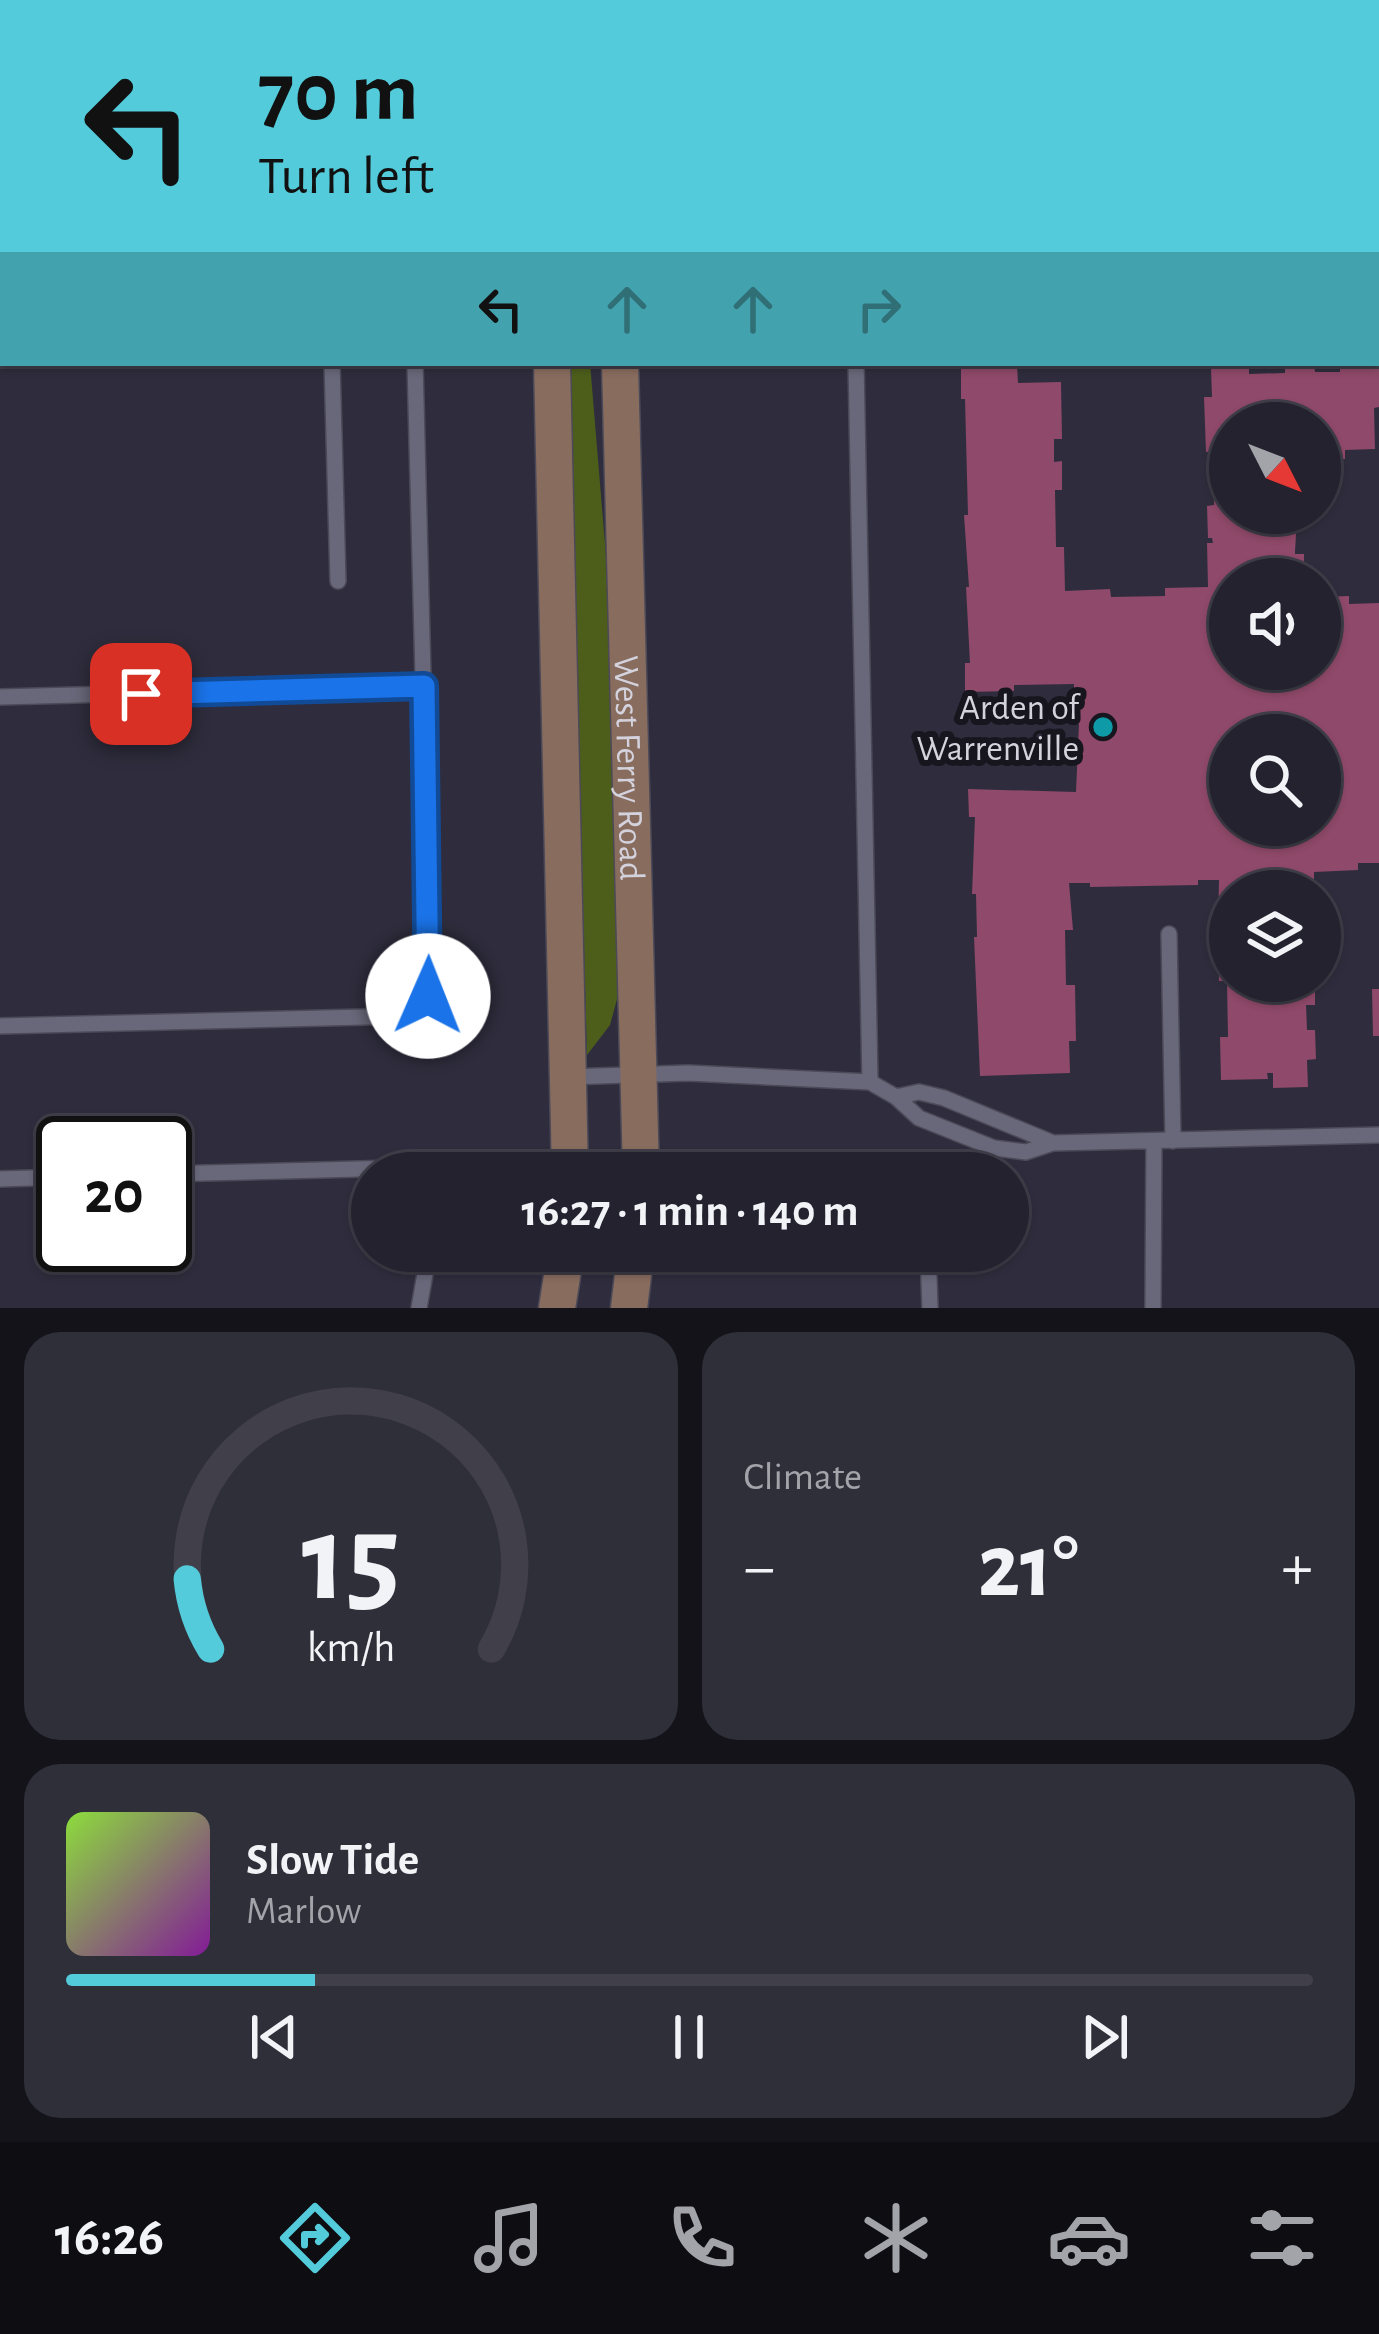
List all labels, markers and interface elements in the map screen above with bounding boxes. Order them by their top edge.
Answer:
icon: left [60,48,216,204]
text: 70 m [258,52,419,136]
text: Turn left [258,150,434,204]
icon: left [468,276,534,342]
icon: ahead [594,276,660,342]
icon: ahead [720,276,786,342]
icon: right [846,276,912,342]
north arrow [1209,402,1341,534]
map controls [1209,402,1341,1002]
button: sound [1209,558,1341,690]
pin [90,643,192,745]
street label: West Ferry Road [608,655,649,881]
icon: arrive [108,661,174,727]
place label: Arden of Warrenville [916,690,1081,767]
marker: Arden of Warrenville [1090,714,1116,740]
button: search [1209,714,1341,846]
button: layers [1209,870,1341,1002]
position arrow [365,933,491,1059]
speed limit sign: 20 [36,1116,192,1272]
text: 16:27 · 1 min · 140 m [522,1189,858,1234]
text: Climate [744,1458,862,1497]
text: 15 [301,1498,400,1623]
text: 21° [978,1523,1079,1613]
text: − [744,1535,775,1601]
text: + [1281,1535,1313,1601]
text: km/h [307,1627,395,1670]
text: Slow Tide [246,1838,419,1883]
text: Marlow [246,1892,361,1931]
icon: previous [241,2004,307,2070]
icon: pause [656,2004,722,2070]
icon: next [1072,2004,1138,2070]
icon: directions [273,2196,357,2280]
icon: music [467,2196,551,2280]
icon: phone [660,2196,744,2280]
icon: climate [854,2196,938,2280]
icon: car [1047,2196,1131,2280]
icon: filters [1240,2196,1324,2280]
text: 16:26 [55,2211,164,2265]

